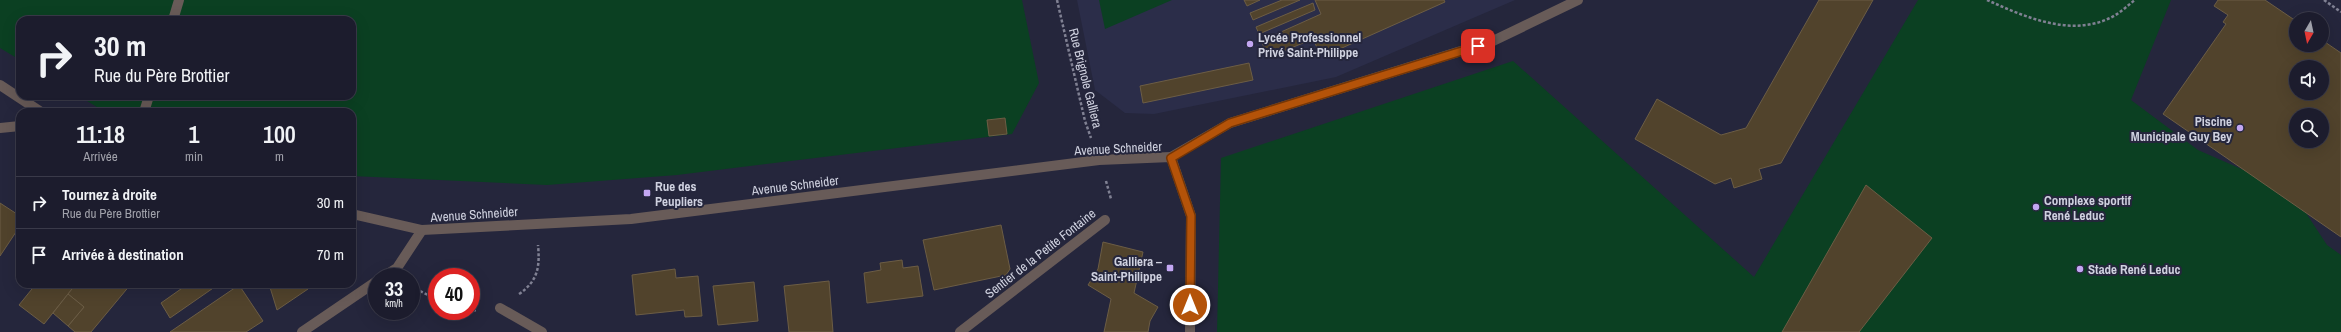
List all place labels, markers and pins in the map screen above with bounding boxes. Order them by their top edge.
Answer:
place label: Lycée Professionnel Privé Saint-Philippe [1258,29,1361,61]
pin [1461,29,1495,63]
marker: Lycée Professionnel Privé Saint-Philippe [1245,39,1255,49]
place label: Piscine Municipale Guy Bey [2131,113,2232,145]
marker: Piscine Municipale Guy Bey [2235,123,2245,133]
place label: Rue des Peupliers [655,178,703,210]
marker: Rue des Peupliers [642,188,652,198]
place label: Complexe sportif René Leduc [2044,192,2132,224]
marker: Complexe sportif René Leduc [2031,202,2041,212]
place label: Galliera – Saint-Philippe [1091,253,1162,285]
place label: Stade René Leduc [2088,261,2180,278]
marker: Galliera – Saint-Philippe [1165,263,1175,273]
marker: Stade René Leduc [2075,264,2085,274]

